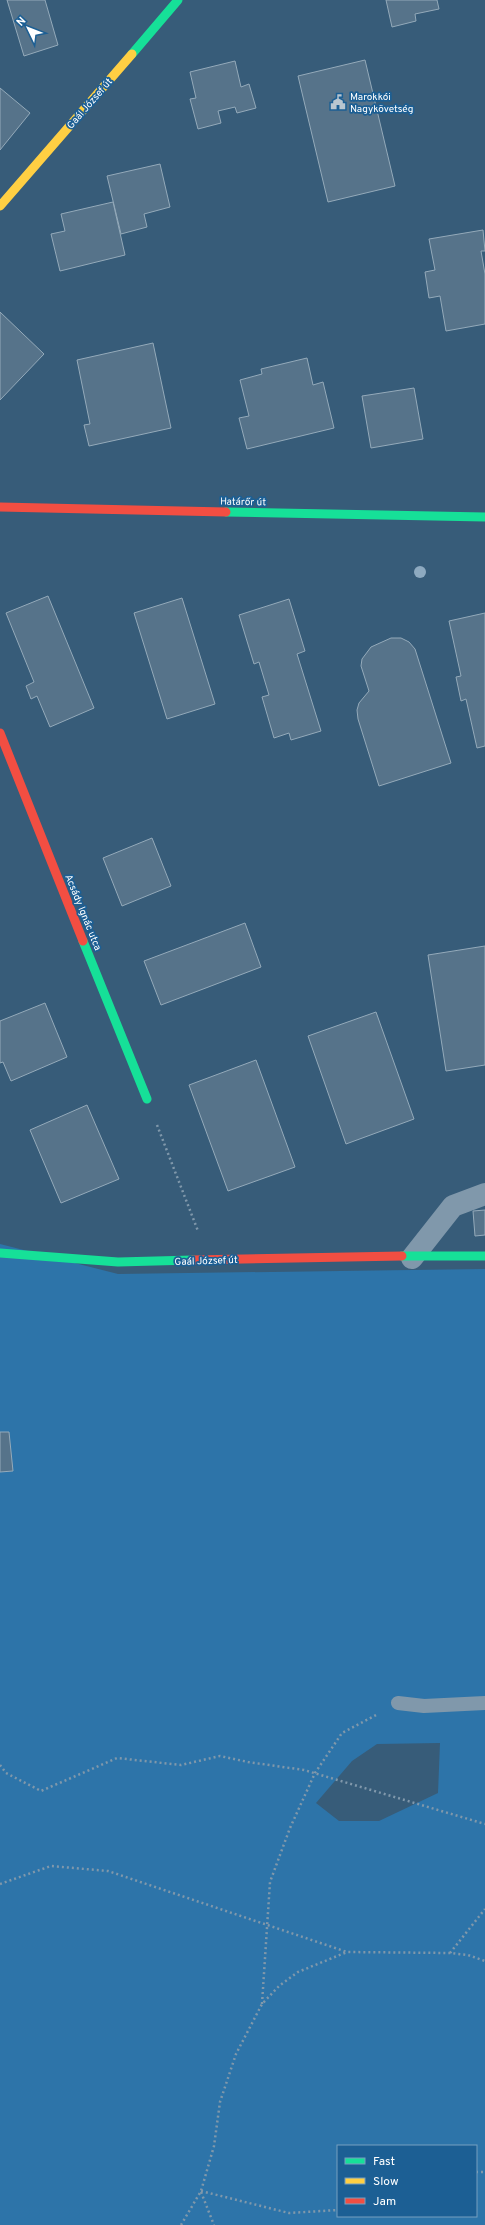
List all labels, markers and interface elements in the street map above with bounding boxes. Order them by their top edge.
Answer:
north arrow [8,8,48,48]
text: N [14,14,29,30]
street label: Gaál József út [64,76,116,132]
place label: Marokkói Nagykövetség [350,91,413,116]
public building icon: Marokkói Nagykövetség [329,93,347,111]
street label: Határőr út [220,496,266,509]
street label: Acsády Ignác utca [61,873,104,953]
street label: Gaál József út [174,1254,238,1269]
legend [337,2145,477,2217]
text: Fast [373,2154,395,2170]
text: Slow [373,2174,399,2190]
text: Jam [373,2194,396,2210]

